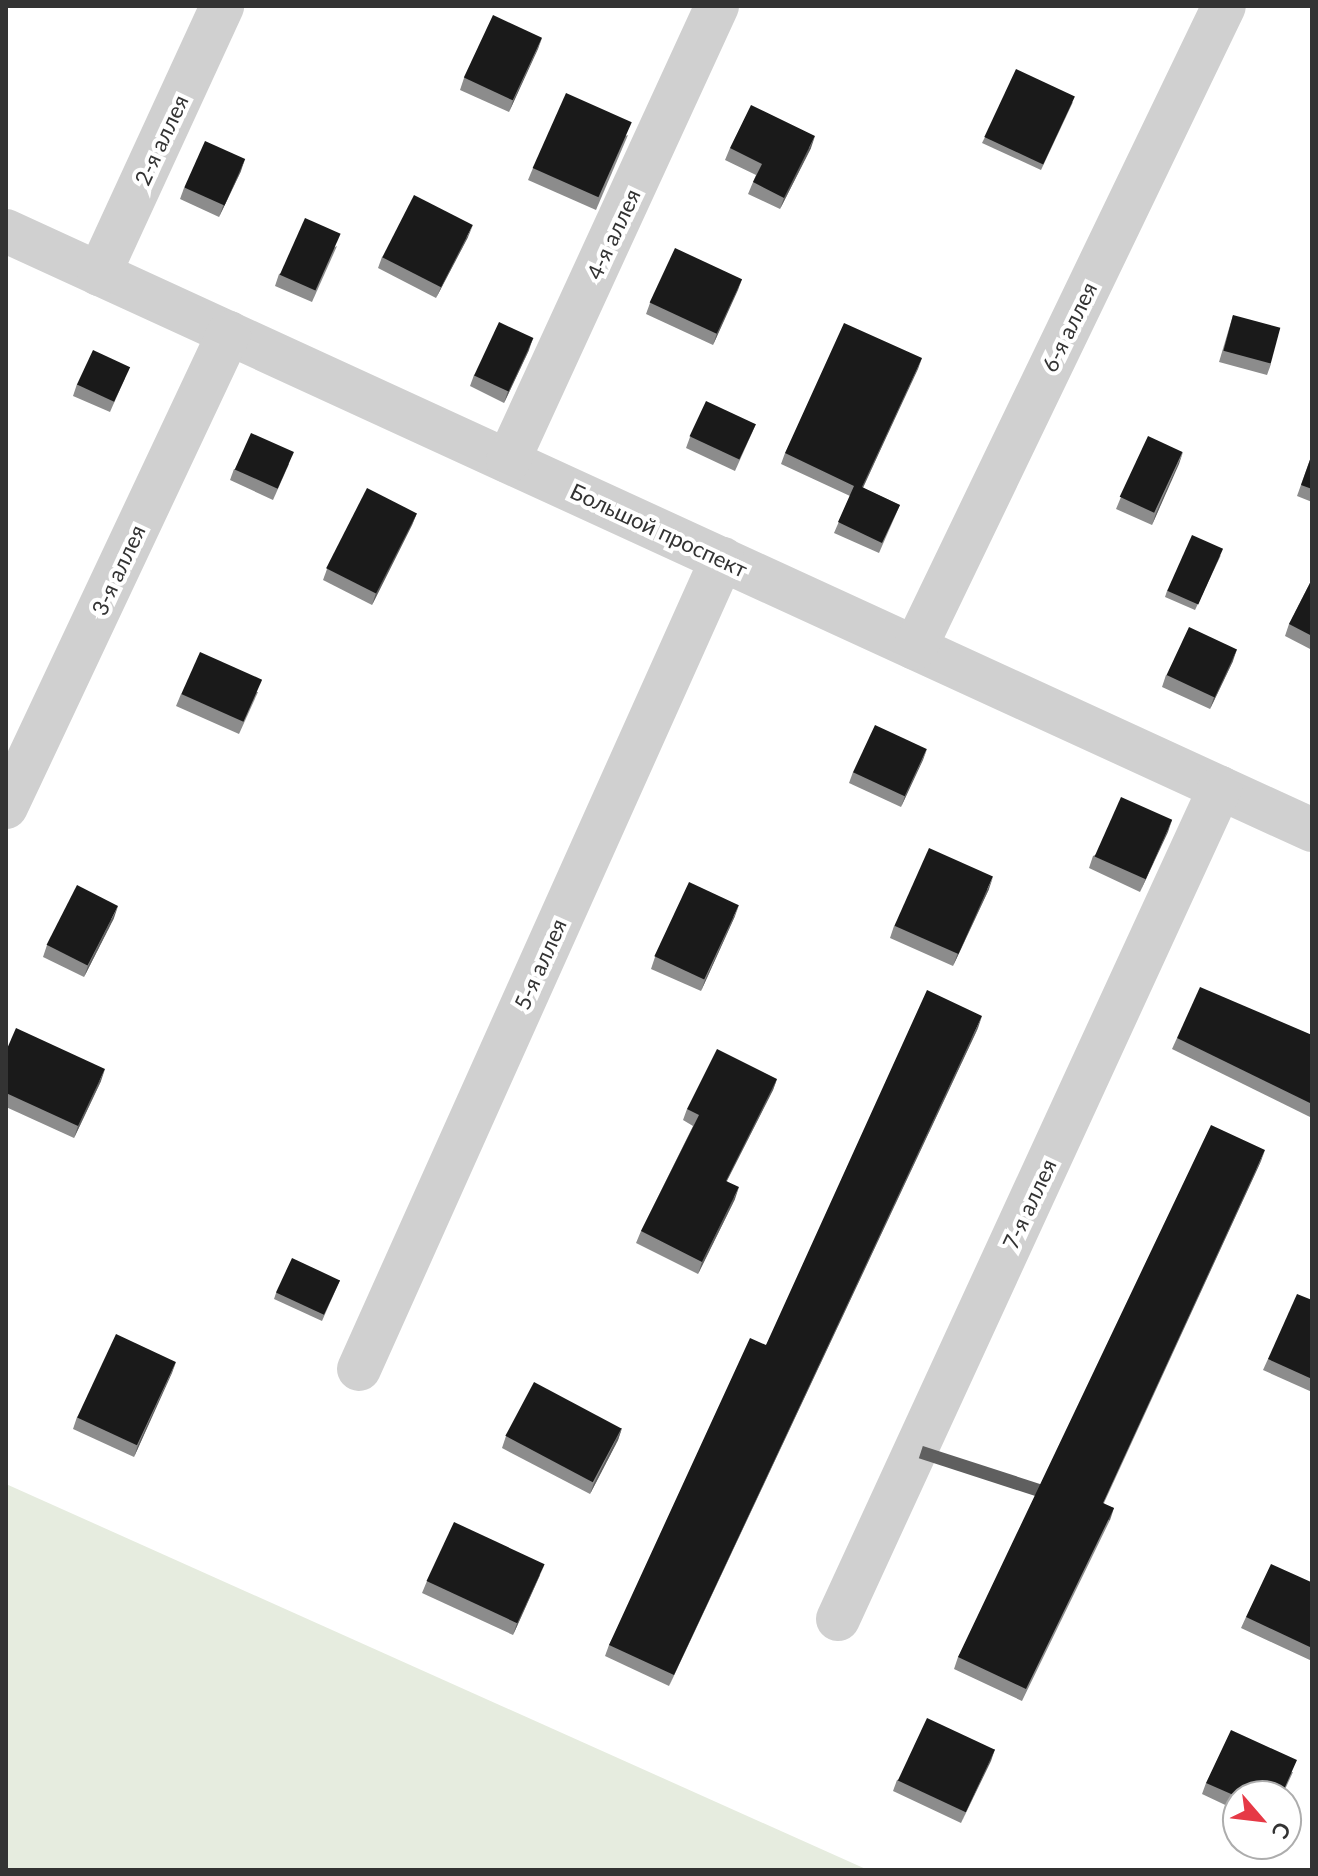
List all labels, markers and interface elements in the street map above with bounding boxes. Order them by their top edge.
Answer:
street label: 2-я аллея [129,91,193,189]
street label: 4-я аллея [581,185,645,283]
street label: 6-я аллея [1036,278,1102,376]
street label: Большой проспект [566,477,752,583]
street label: 3-я аллея [86,521,150,619]
street label: 5-я аллея [508,915,572,1013]
street label: 7-я аллея [997,1155,1061,1253]
north arrow [1222,1780,1302,1860]
text: С [1267,1818,1297,1843]

